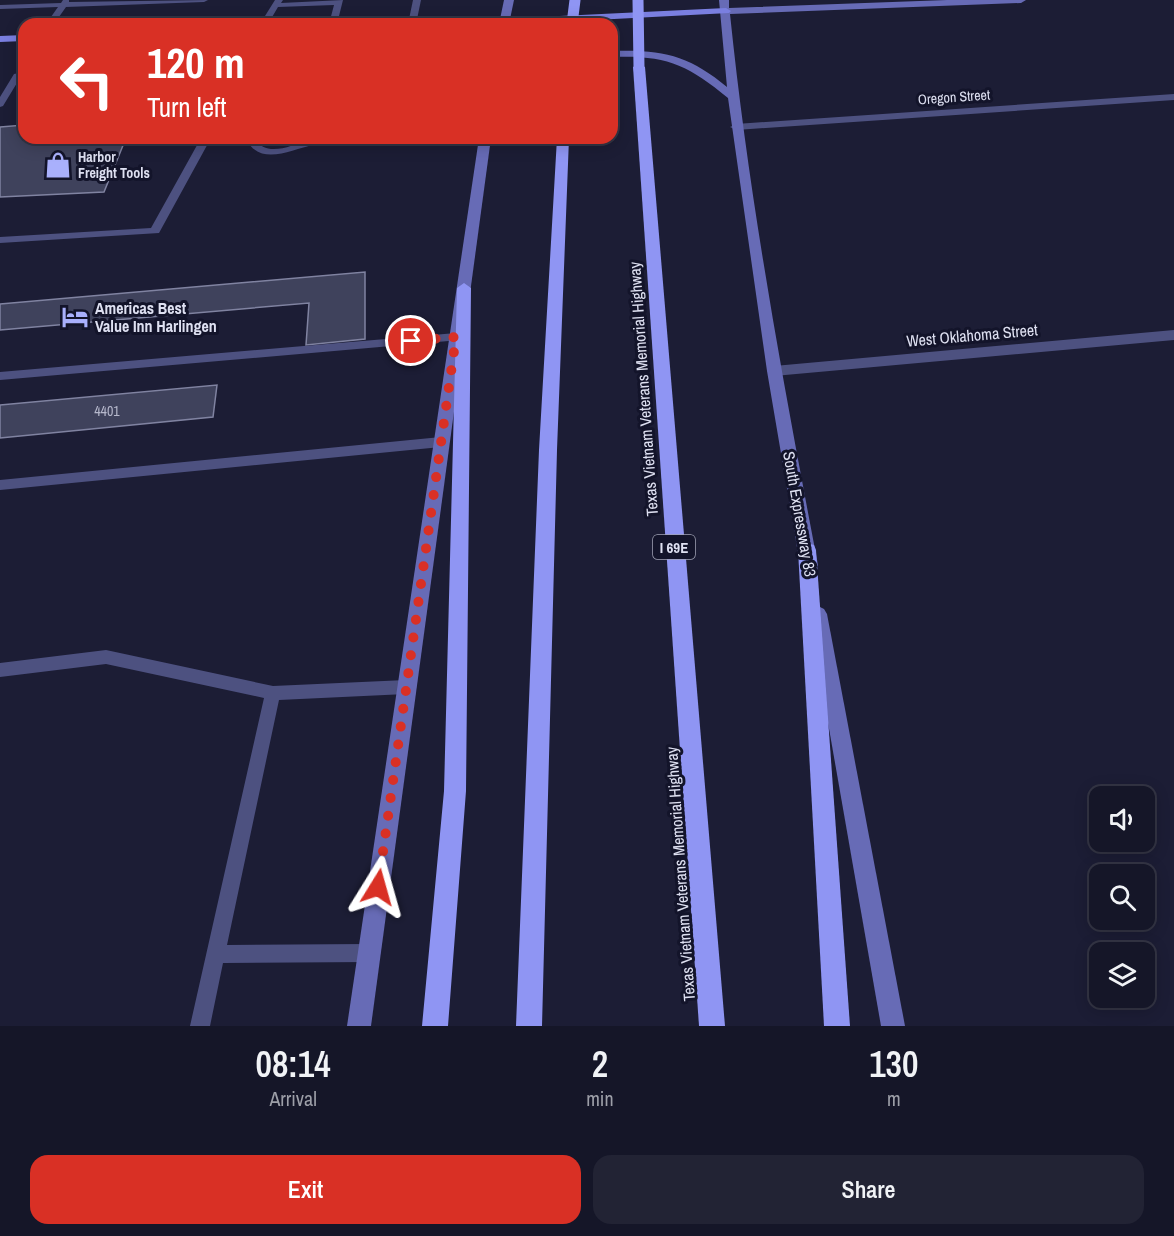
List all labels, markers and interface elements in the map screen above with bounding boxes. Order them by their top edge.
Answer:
text: 120 m [147,35,245,91]
icon: left [48,42,126,120]
street label: Oregon Street [917,86,991,108]
text: Turn left [147,89,226,125]
place label: Harbor Freight Tools [78,148,150,182]
shop icon: Harbor Freight Tools [43,150,73,180]
street label: Texas Vietnam Veterans Memorial Highway [623,261,663,517]
place label: Americas Best Value Inn Harlingen [95,297,217,337]
hotel icon: Americas Best Value Inn Harlingen [60,302,90,332]
pin [385,315,436,366]
street label: West Oklahoma Street [905,318,1039,352]
icon: arrive [394,324,427,357]
house number: 4401 [94,402,120,420]
street label: South Expressway 83 [778,450,822,578]
road number: I 69E [653,535,695,559]
street label: Texas Vietnam Veterans Memorial Highway [660,746,700,1002]
map controls [1089,786,1155,1008]
button: sound [1089,786,1155,852]
position arrow [346,855,410,919]
button: search [1089,864,1155,930]
button: layers [1089,942,1155,1008]
text: 08:14 [256,1040,331,1088]
text: 2 [592,1040,608,1088]
text: 130 [869,1040,918,1088]
text: Arrival [269,1085,317,1112]
text: min [586,1085,614,1112]
text: m [887,1085,901,1112]
button: Exit [30,1155,581,1224]
button: Share [593,1155,1144,1224]

